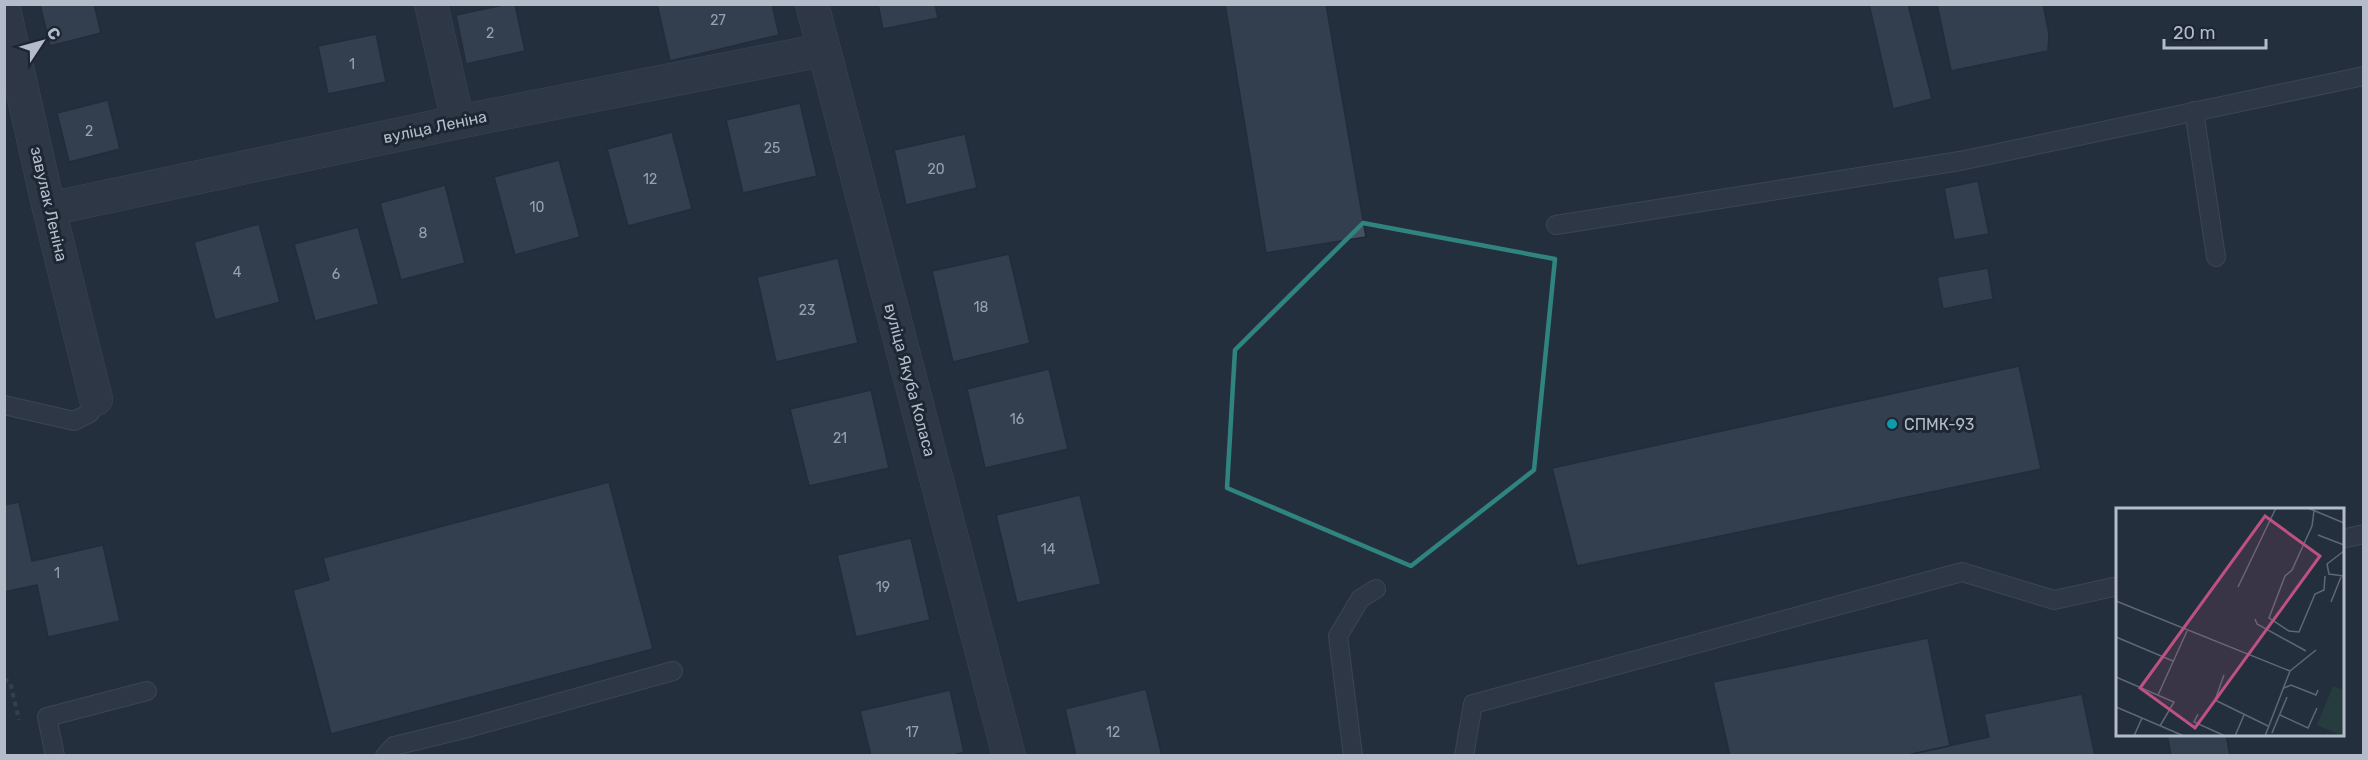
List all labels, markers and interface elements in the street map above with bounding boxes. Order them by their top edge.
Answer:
north arrow [12,12,72,72]
house number: 27 [710,12,726,29]
scale bar [2164,12,2266,50]
text: 20 m [2173,22,2215,44]
text: С [43,23,65,44]
house number: 2 [486,25,494,42]
house number: 1 [349,56,355,73]
street label: вуліца Леніна [381,107,489,147]
house number: 2 [85,123,93,140]
house number: 25 [764,140,780,157]
street label: завулак Леніна [27,145,71,263]
house number: 20 [927,161,945,178]
house number: 12 [643,171,657,188]
house number: 10 [530,199,545,216]
house number: 8 [419,225,428,242]
house number: 4 [233,264,242,281]
house number: 6 [332,266,340,283]
house number: 18 [974,299,989,316]
street label: вуліца Якуба Коласа [880,301,940,459]
house number: 23 [799,302,815,319]
house number: 16 [1010,411,1024,428]
place label: СПМК-93 [1904,415,1974,434]
marker: СПМК-93 [1885,417,1899,431]
house number: 21 [833,430,847,447]
inset map [2116,508,2344,736]
house number: 14 [1041,541,1056,558]
house number: 1 [54,565,60,582]
house number: 19 [876,579,890,596]
house number: 17 [905,724,919,741]
house number: 12 [1106,724,1120,741]

